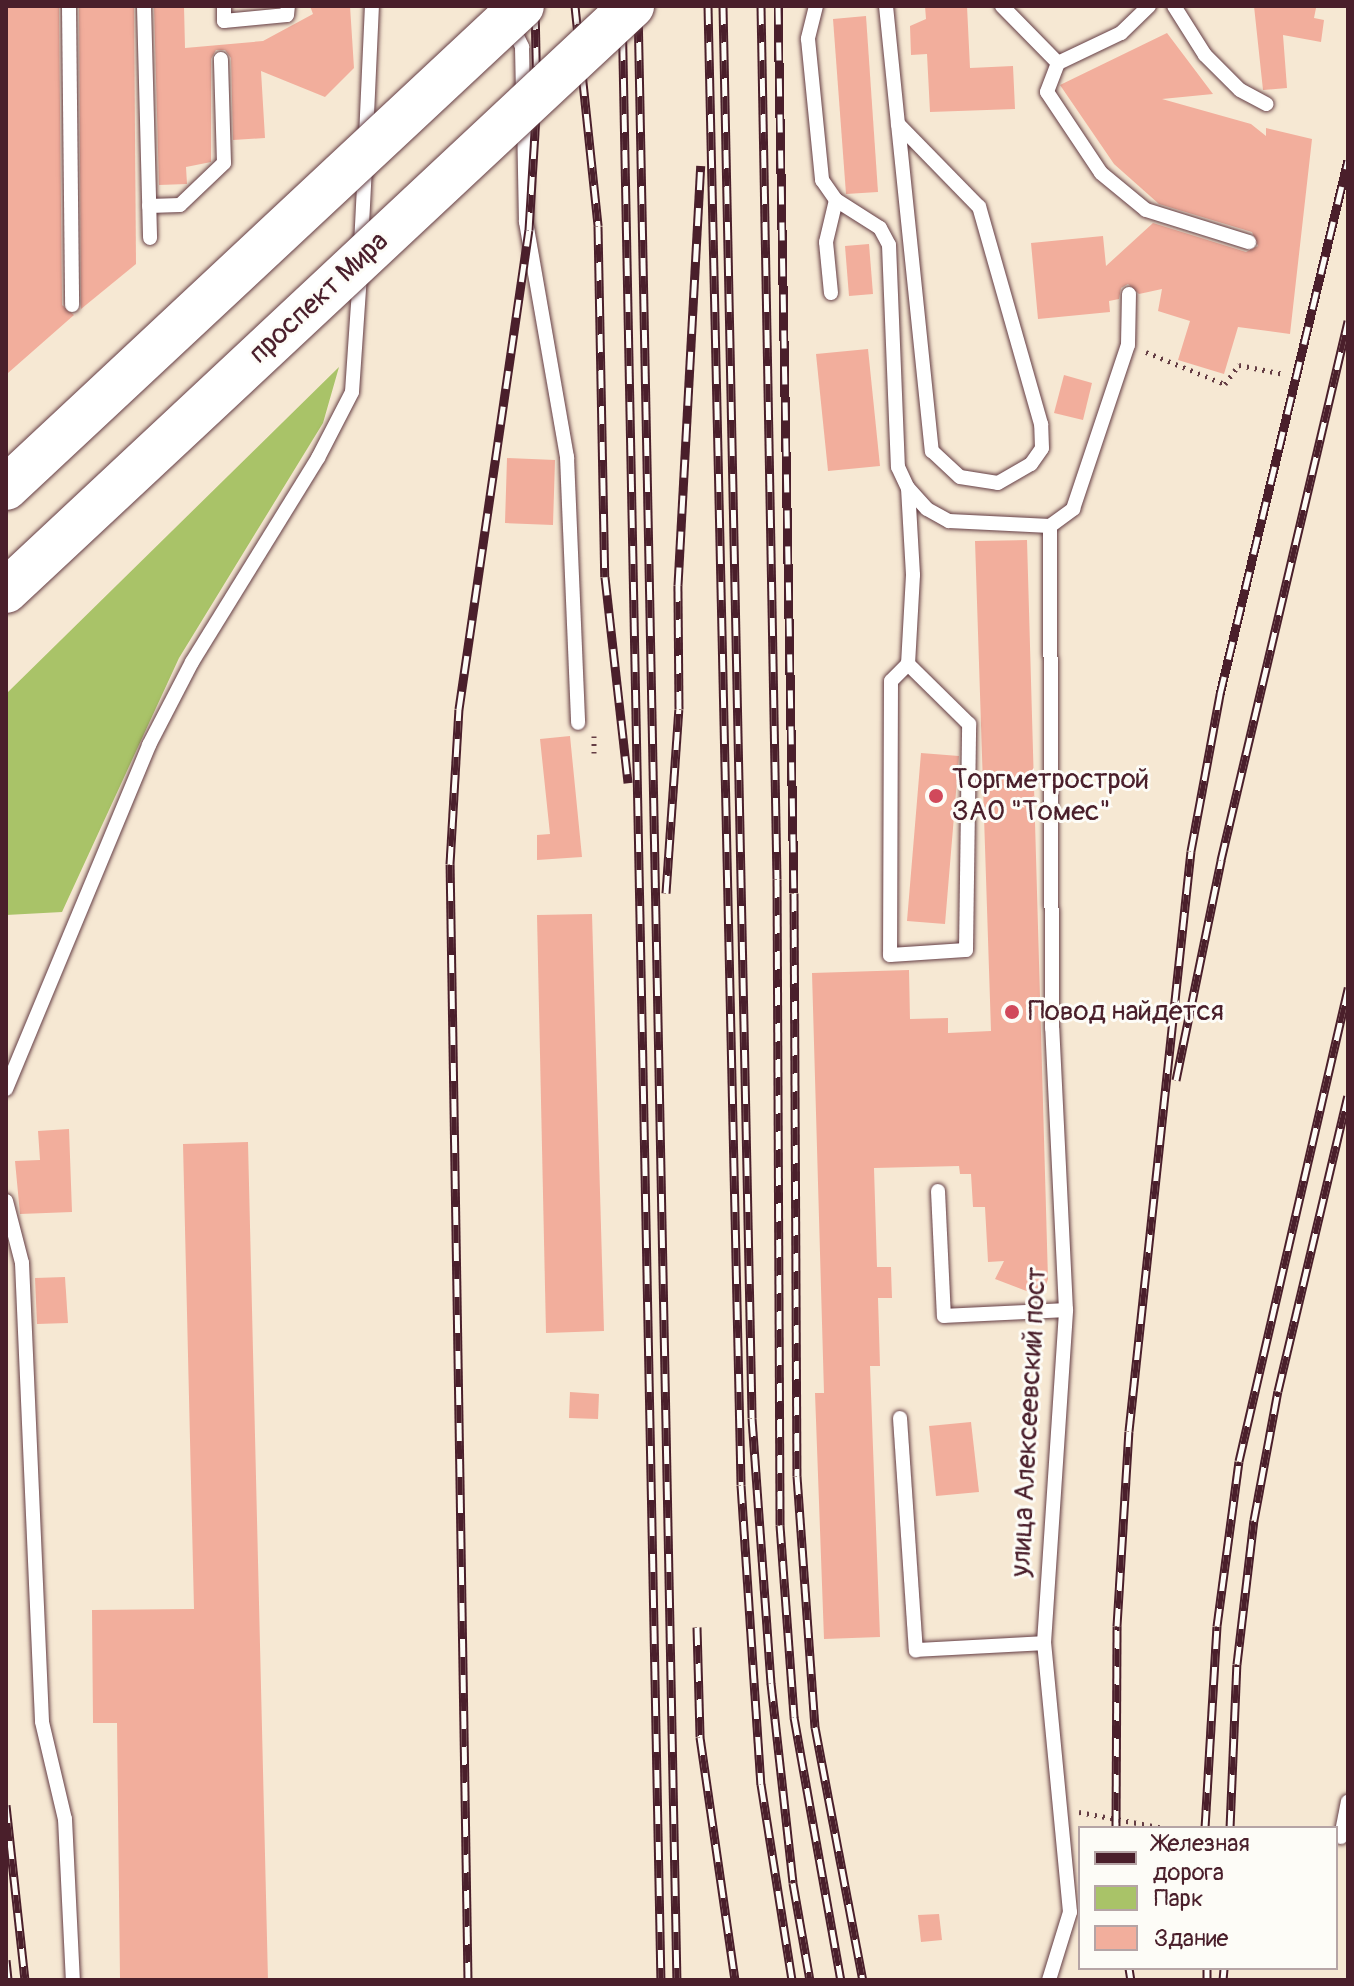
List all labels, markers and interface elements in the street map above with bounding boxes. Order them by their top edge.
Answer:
street label: проспект Мира [242,225,396,371]
place label: Торгметрострой ЗАО "Томес" [952,763,1149,829]
marker: Торгметрострой ЗАО "Томес" [927,787,945,805]
place label: Повод найдется [1028,995,1224,1029]
marker: Повод найдется [1003,1003,1021,1021]
street label: улица Алексеевский пост [1004,1266,1054,1578]
legend [1078,1826,1338,1970]
text: Железная дорога [1153,1829,1250,1887]
text: Парк [1154,1884,1203,1913]
text: Здание [1154,1924,1228,1953]

